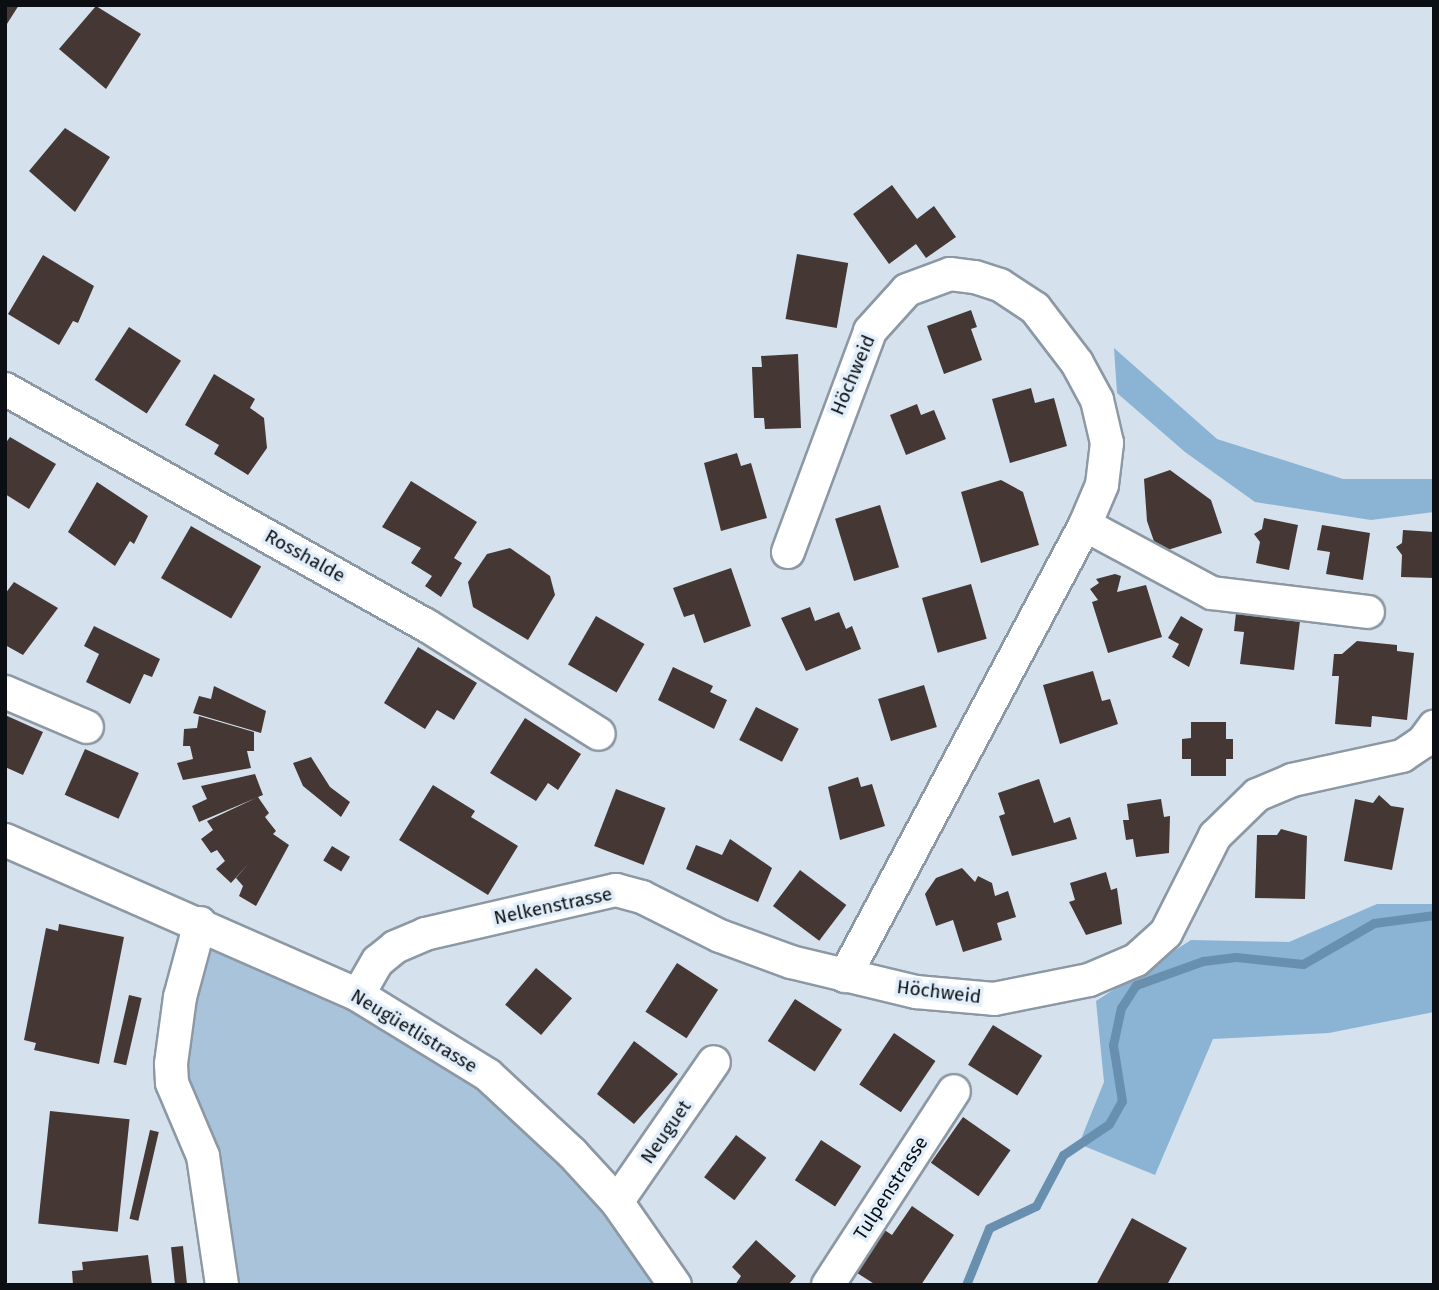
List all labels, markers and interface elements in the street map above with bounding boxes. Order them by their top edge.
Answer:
street label: Höchweid [826,331,880,419]
street label: Rosshalde [261,525,349,587]
street label: Nelkenstrasse [492,882,614,930]
street label: Höchweid [895,976,983,1008]
street label: Neugüetlistrasse [347,984,481,1078]
street label: Neuguet [636,1096,696,1168]
street label: Tulpenstrasse [849,1132,933,1244]

